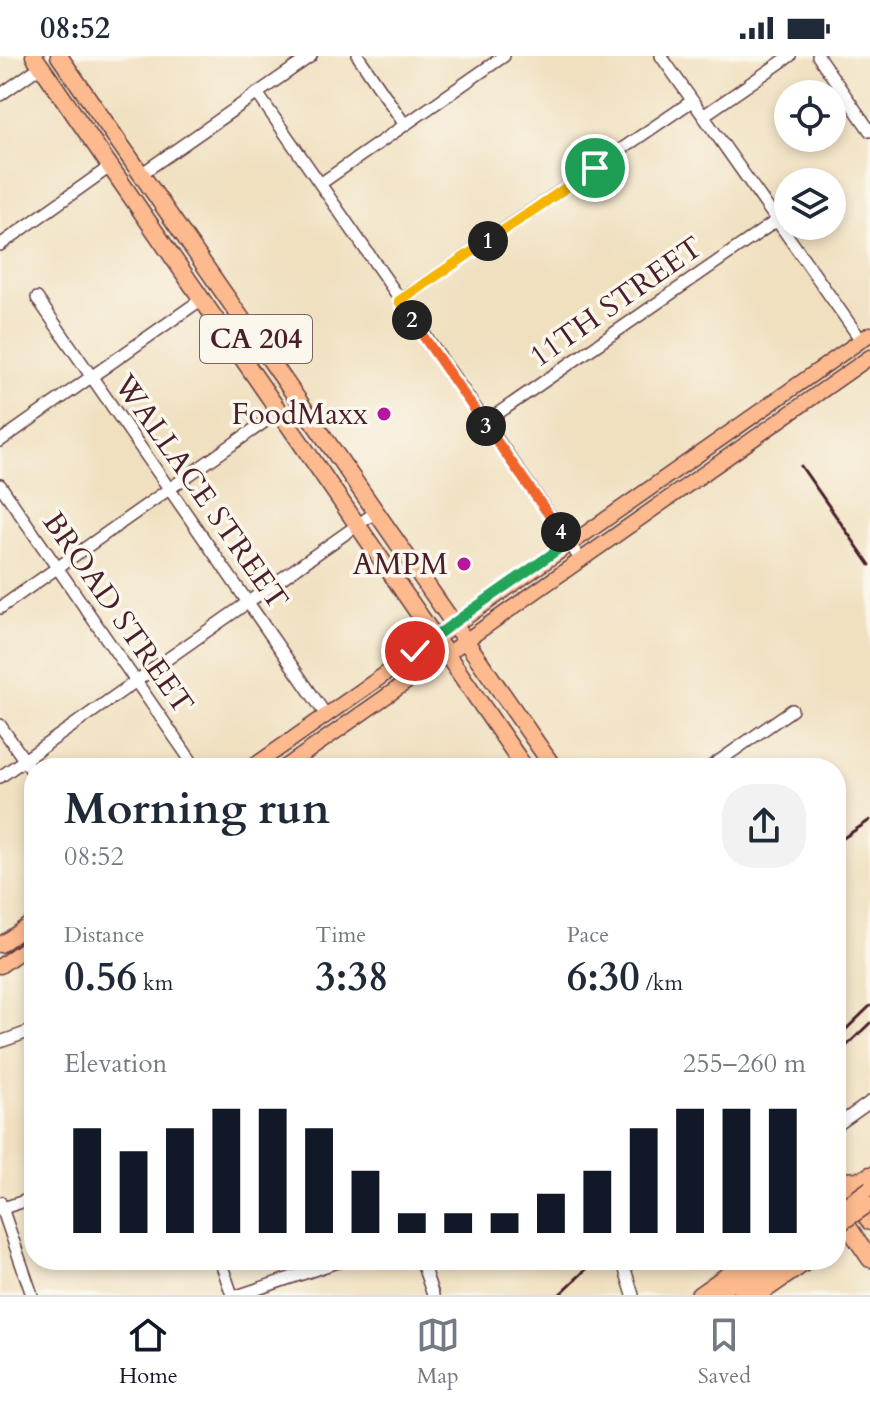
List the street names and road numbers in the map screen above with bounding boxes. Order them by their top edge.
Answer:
street label: 11TH STREET [521,227,711,377]
road number: CA 204 [200,315,312,363]
street label: WALLACE STREET [104,365,298,618]
street label: BROAD STREET [33,504,203,722]

